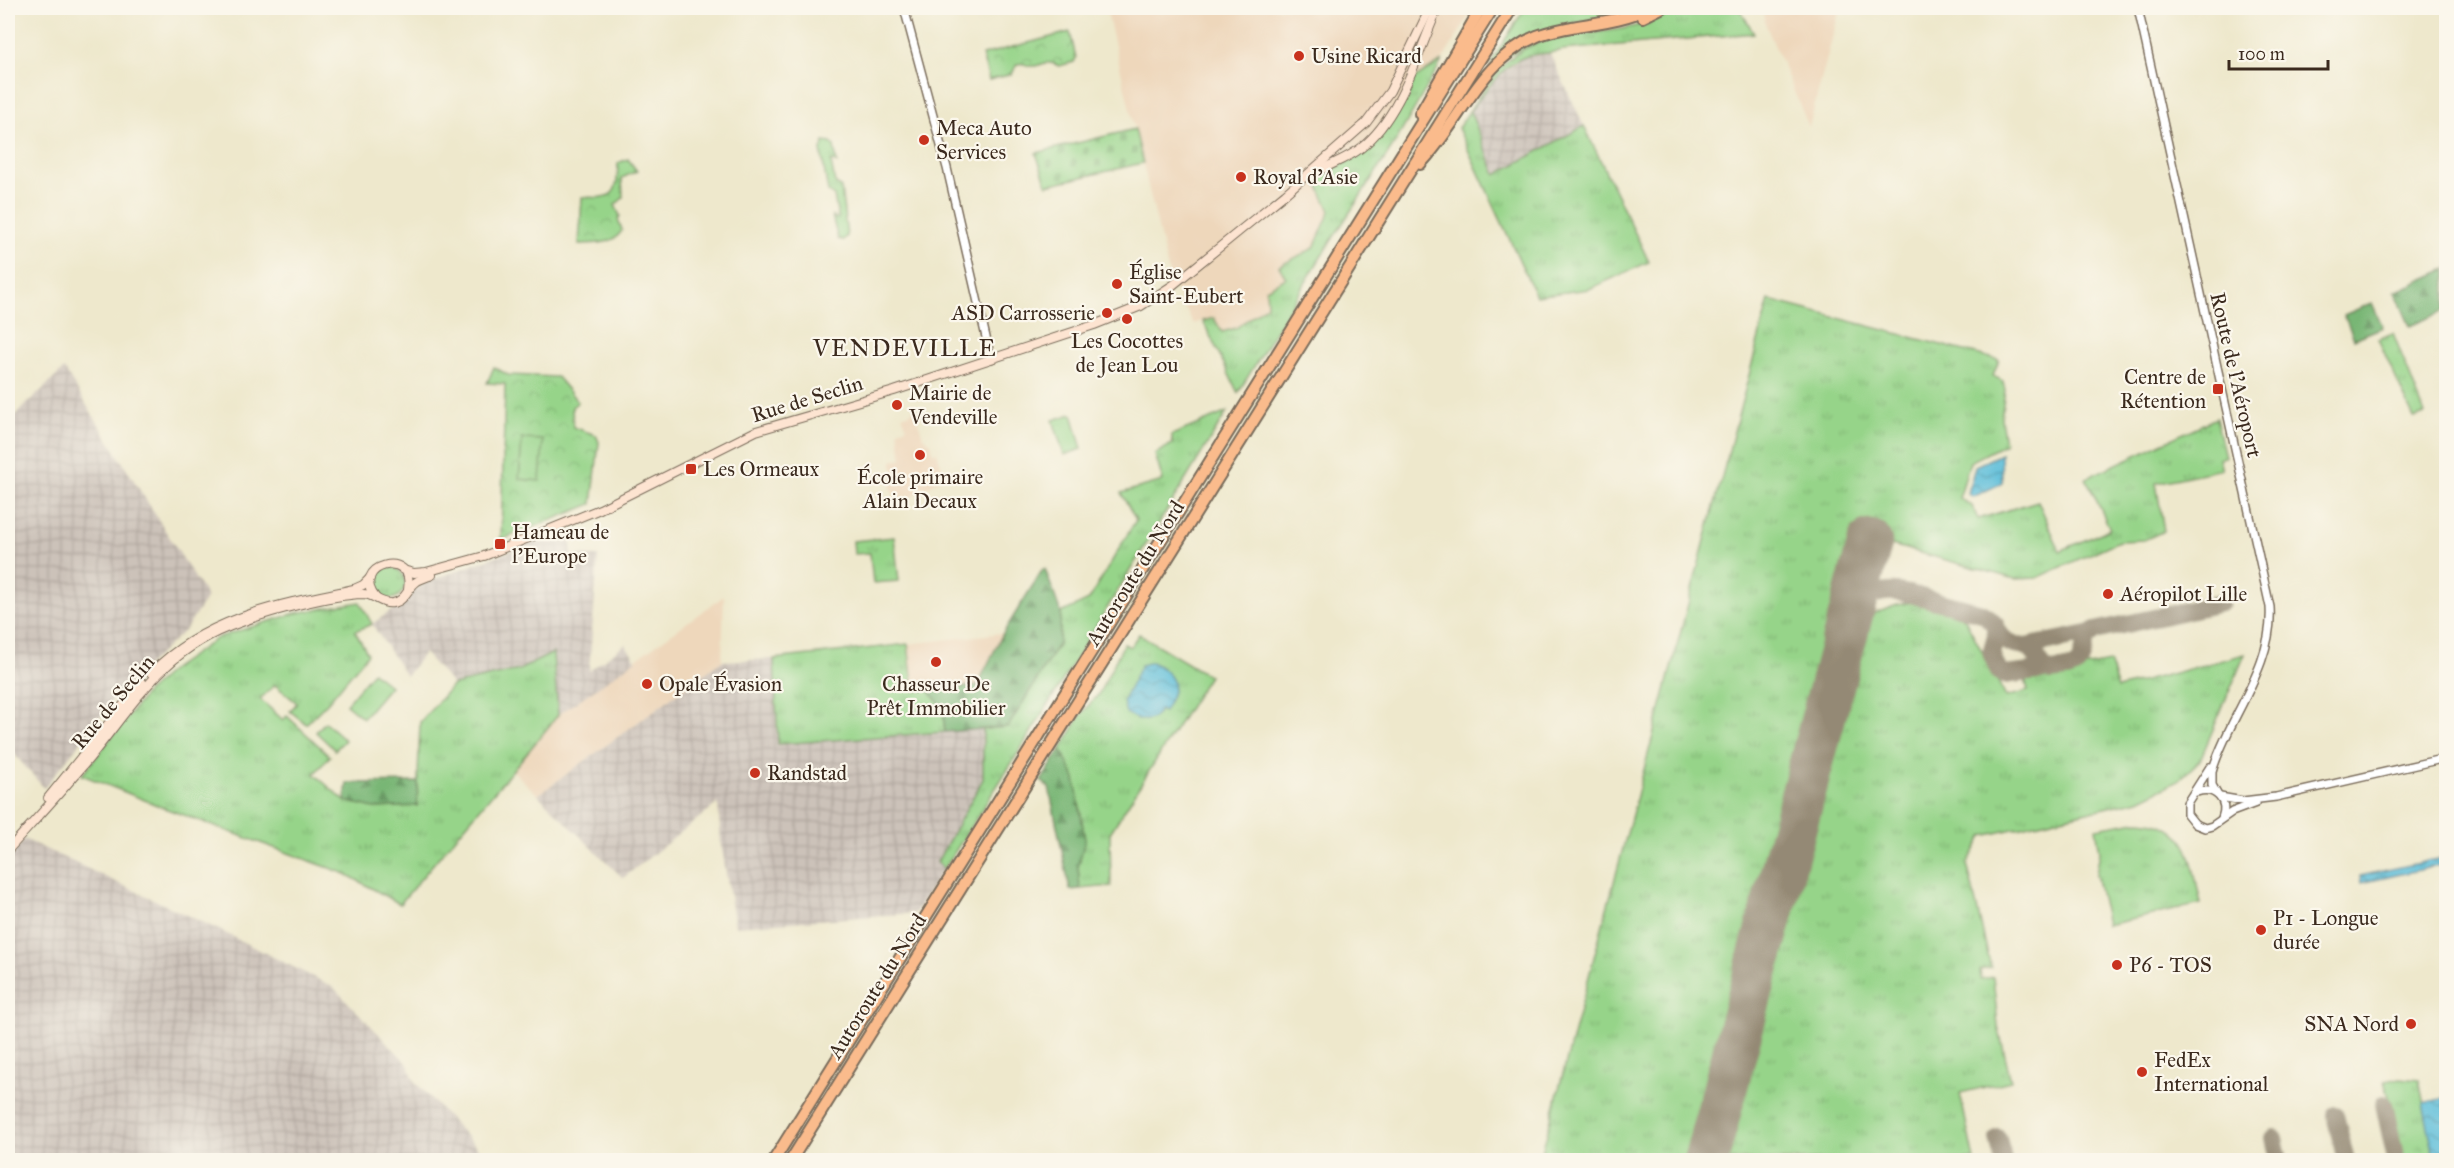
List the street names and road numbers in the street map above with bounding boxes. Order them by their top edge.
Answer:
street label: Route de l'Aéroport [2204,290,2268,461]
street label: Rue de Seclin [748,370,866,428]
street label: Autoroute du Nord [1079,495,1190,651]
street label: Rue de Seclin [66,649,160,755]
street label: Autoroute du Nord [821,908,932,1064]

